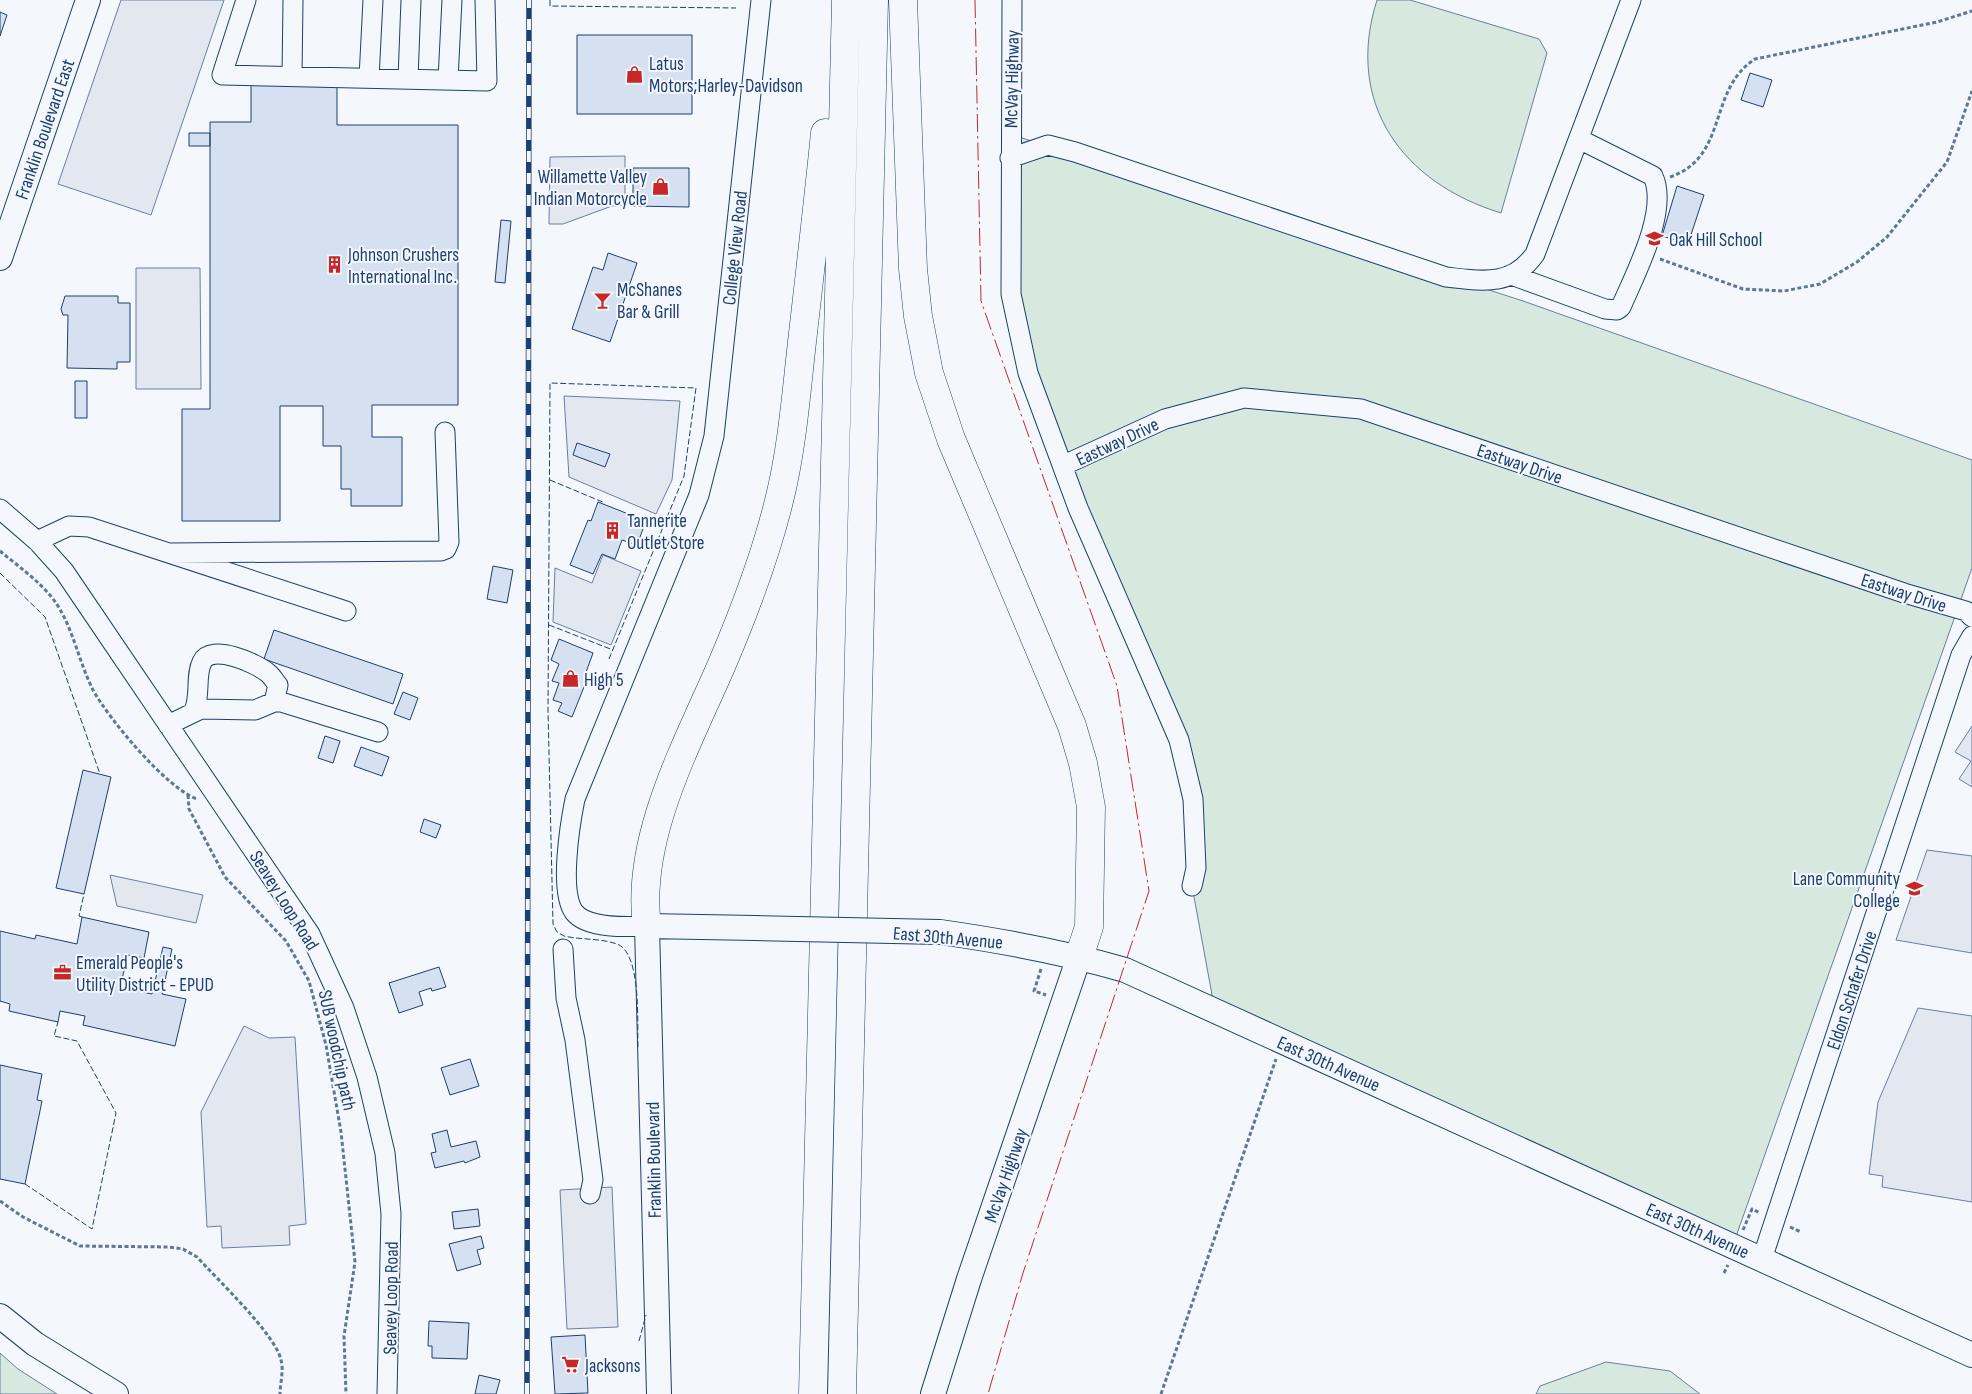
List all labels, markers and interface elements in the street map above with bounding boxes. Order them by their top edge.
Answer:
street label: McVay Highway [1000,29,1025,128]
place label: Latus Motors;Harley-Davidson [649,53,803,98]
street label: Franklin Boulevard East [11,56,80,203]
shop icon: Latus Motors;Harley-Davidson [625,64,645,84]
place label: Willamette Valley Indian Motorcycle [534,166,648,211]
shop icon: Willamette Valley Indian Motorcycle [651,177,671,197]
street label: College View Road [718,190,753,306]
school or university icon: Oak Hill School [1645,229,1665,249]
place label: Oak Hill School [1669,229,1762,252]
place label: Johnson Crushers International Inc. [347,244,459,289]
building icon: Johnson Crushers International Inc. [324,255,344,275]
place label: McShanes Bar & Grill [617,279,682,324]
bar icon: McShanes Bar & Grill [593,290,613,310]
street label: Eastway Drive [1073,413,1163,472]
street label: Eastway Drive [1474,439,1565,490]
place label: Tannerite Outlet Store [627,510,704,555]
building icon: Tannerite Outlet Store [603,521,623,541]
street label: Eastway Drive [1858,569,1949,618]
shop icon: High 5 [560,669,580,689]
place label: High 5 [584,669,624,692]
street label: Seavey Loop Road [244,847,323,955]
place label: Lane Community College [1793,868,1901,913]
school or university icon: Lane Community College [1904,879,1924,899]
street label: East 30th Avenue [892,922,1004,955]
street label: Eldon Schafer Drive [1822,928,1883,1053]
place label: Emerald People's Utility District - EPUD [76,952,214,997]
office icon: Emerald People's Utility District - EPUD [52,963,72,983]
street label: SUB woodchip path [313,988,361,1113]
street label: East 30th Avenue [1273,1031,1383,1097]
street label: Franklin Boulevard [642,1102,667,1218]
street label: McVay Highway [980,1125,1033,1226]
street label: East 30th Avenue [1642,1198,1752,1264]
street label: Seavey Loop Road [379,1241,404,1355]
supermarket icon: Jacksons [561,1355,581,1375]
place label: Jacksons [584,1355,641,1378]

